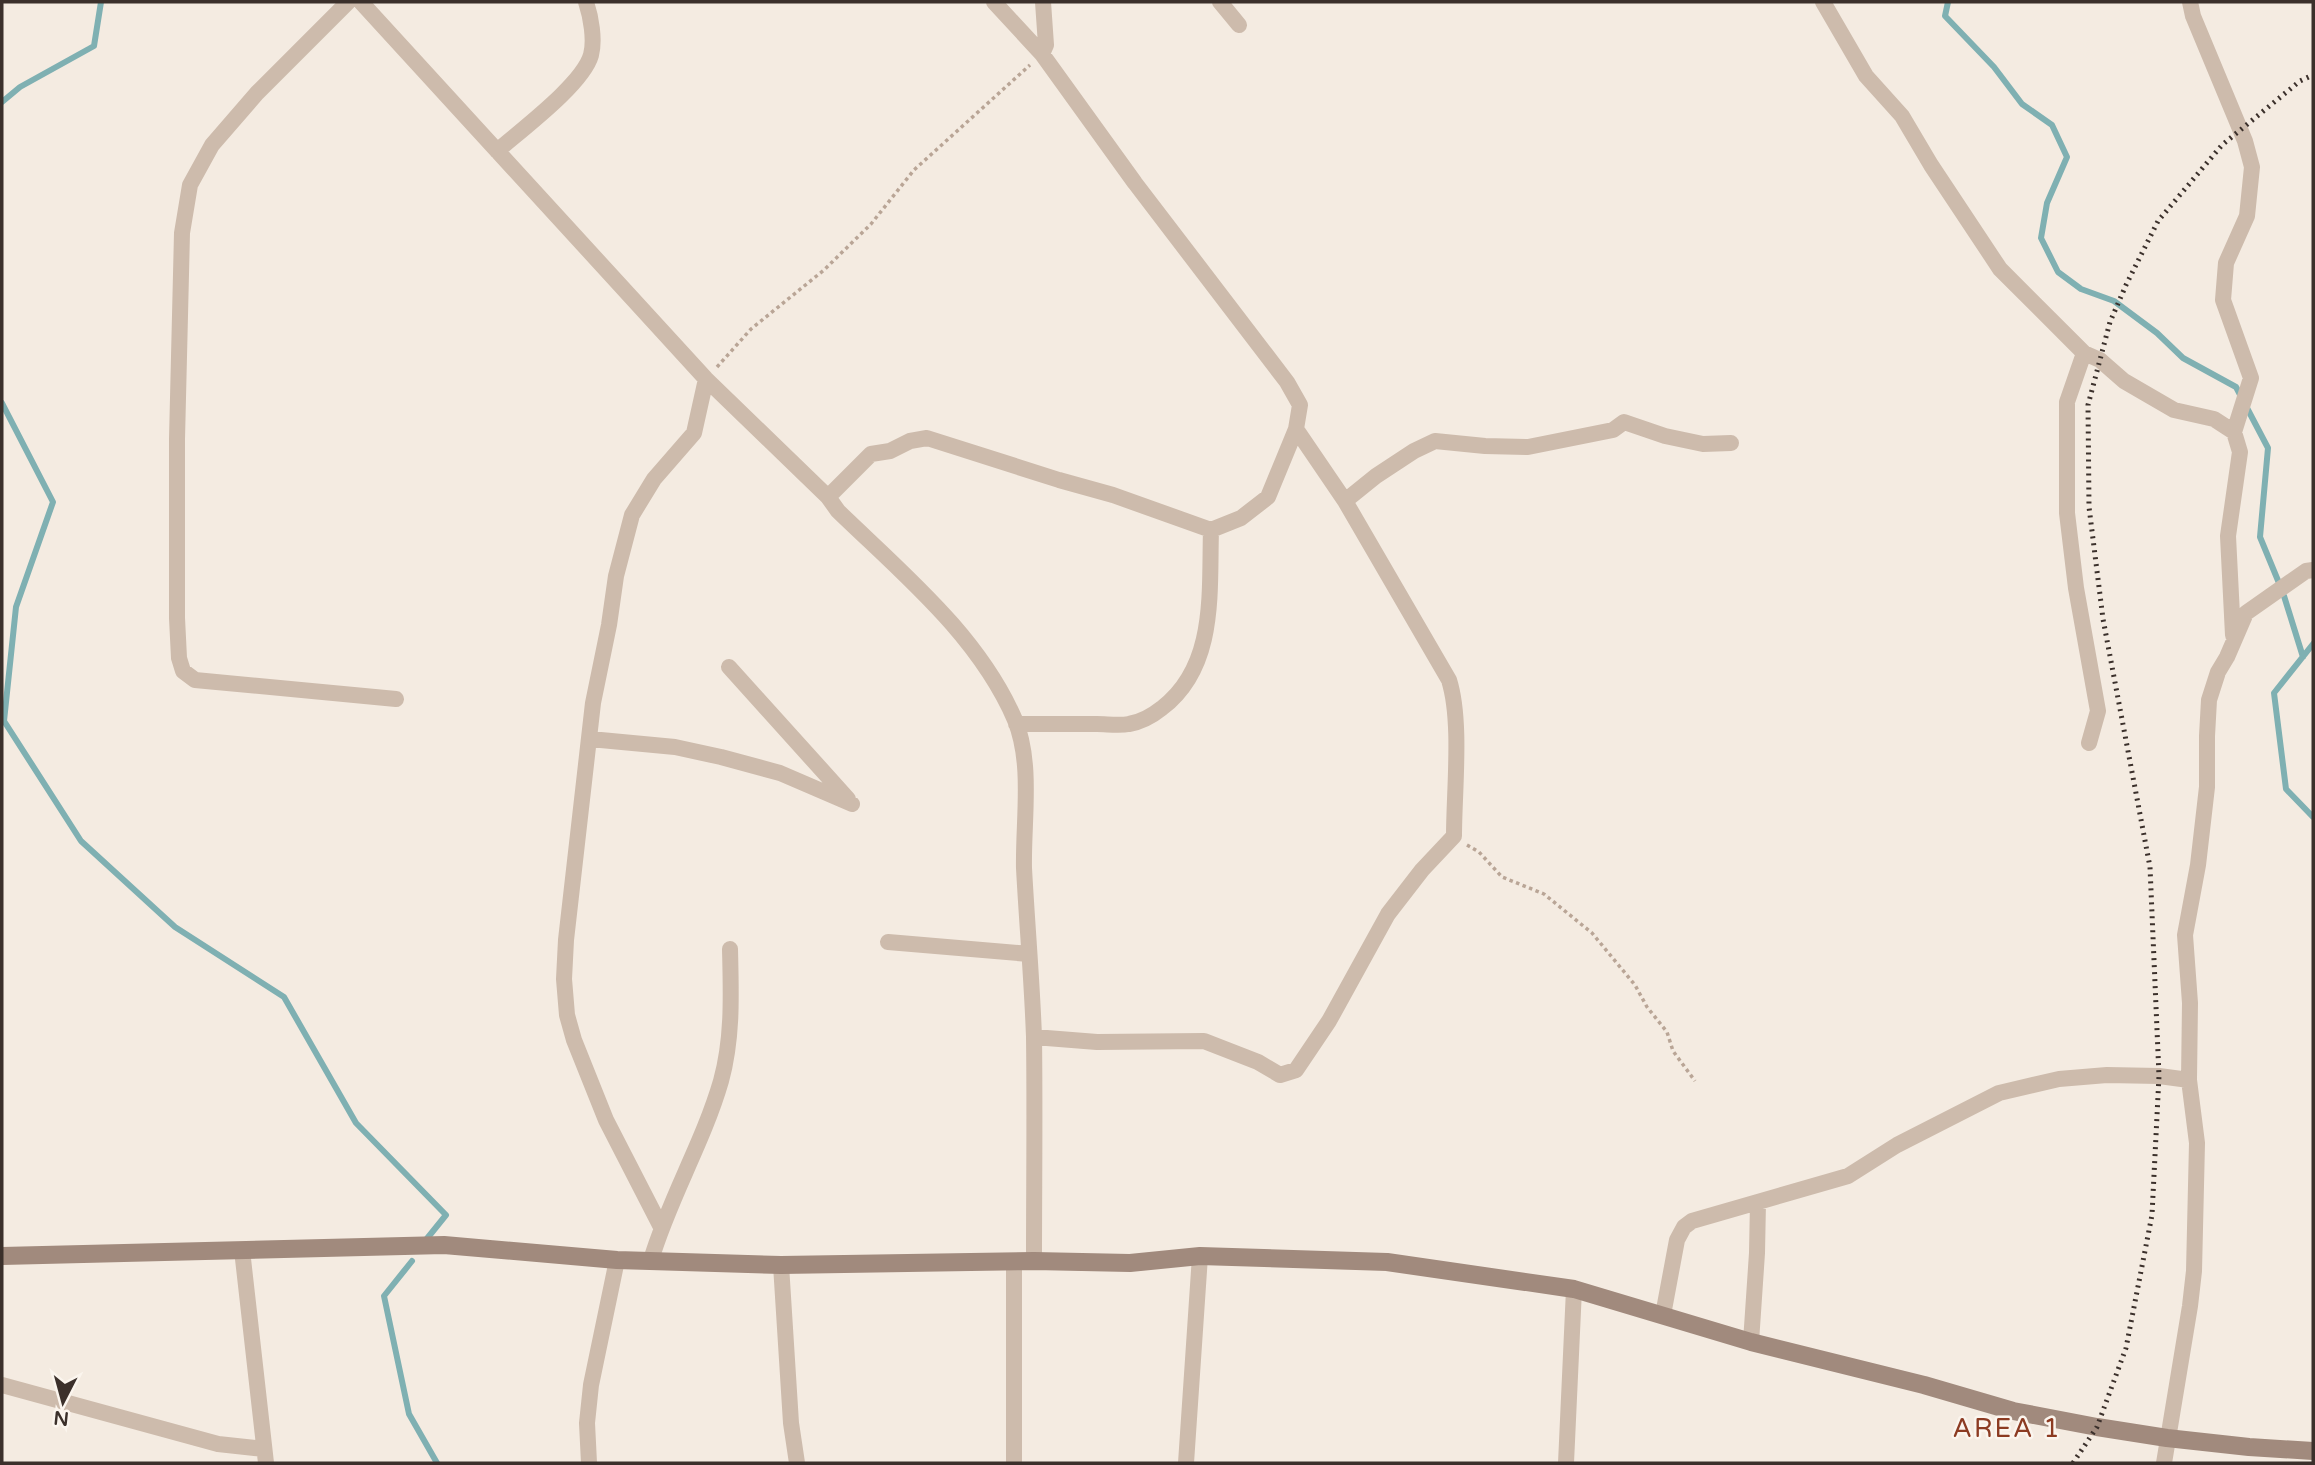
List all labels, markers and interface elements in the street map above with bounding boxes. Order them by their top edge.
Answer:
north arrow [28,1367,98,1437]
text: N [53,1406,70,1430]
district label: AREA 1 [1953,1413,2061,1444]

